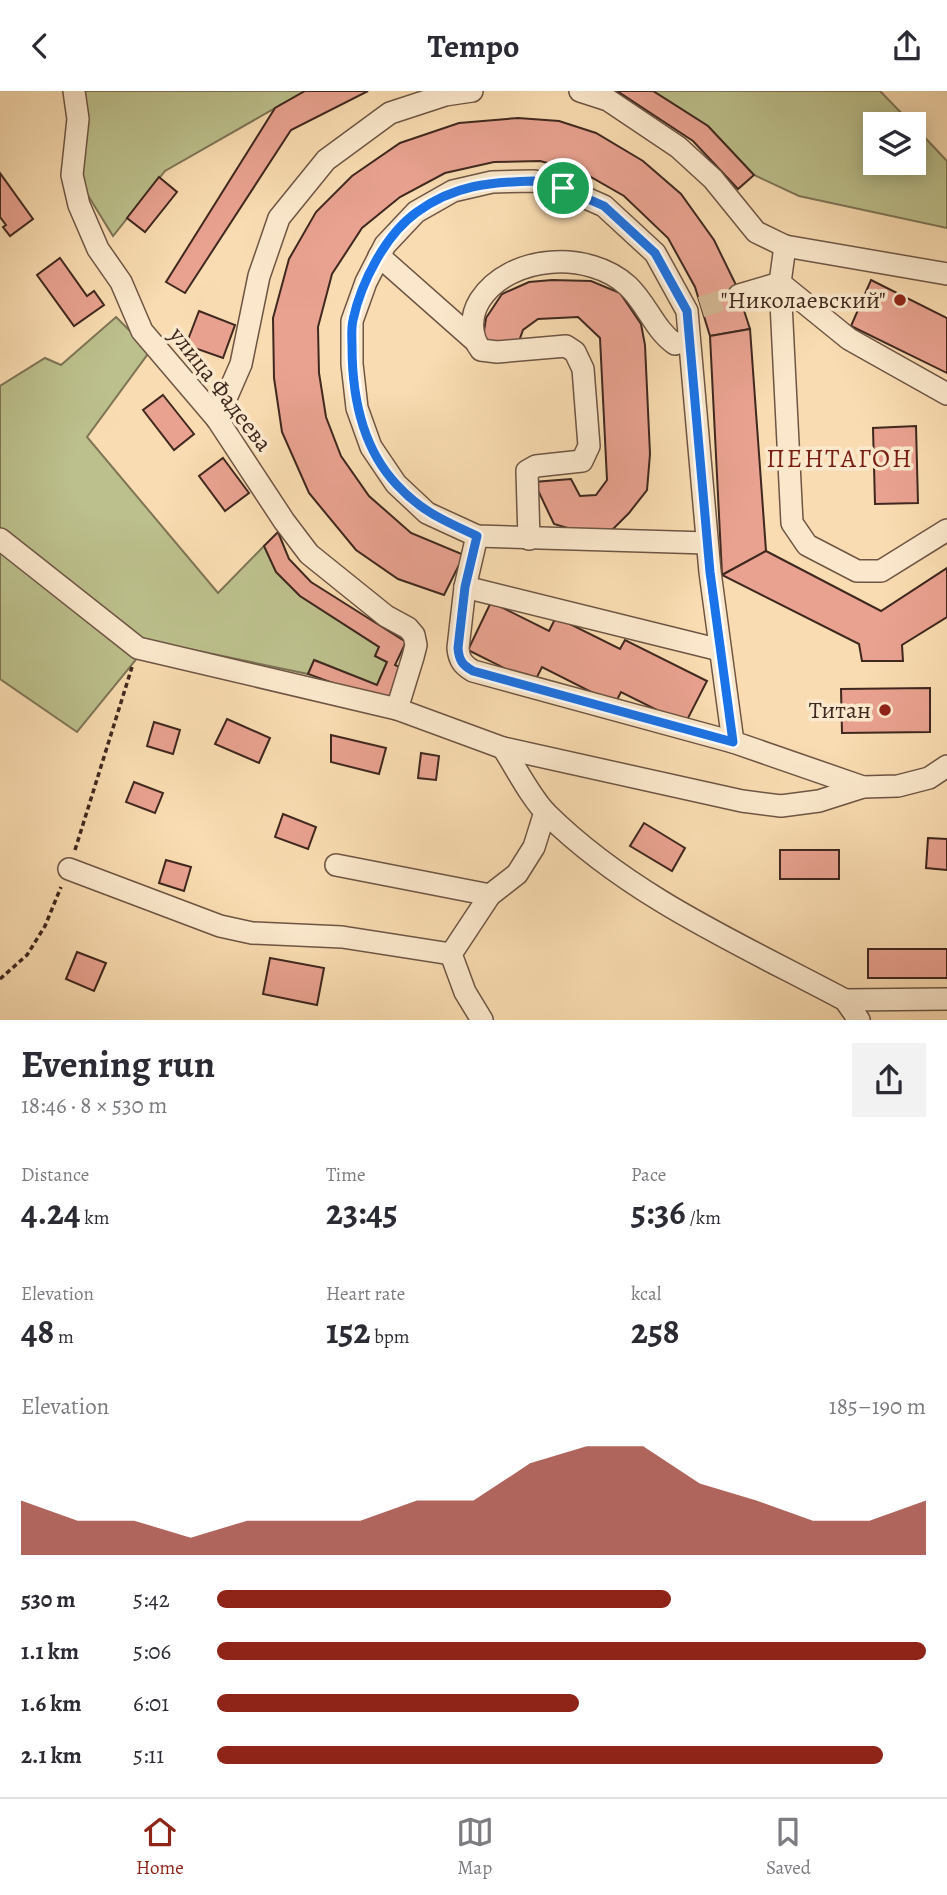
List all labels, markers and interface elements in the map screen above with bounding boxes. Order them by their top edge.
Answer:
text: Tempo [428,24,519,68]
icon: back [21,27,59,65]
icon: share [888,27,926,65]
map controls [863,112,926,175]
button: layers [863,112,926,175]
pin [533,158,593,218]
icon: arrive [544,169,582,207]
place label: "Николаевский" [721,284,886,316]
marker: "Николаевский" [892,292,908,308]
street label: улица Фадеева [162,319,280,458]
district label: ПЕНТАГОН [766,441,914,476]
place label: Титан [809,694,871,726]
marker: Титан [877,702,893,718]
text: Evening run [21,1038,215,1090]
button: share [852,1043,926,1117]
text: 18:46 · 8 × 530 m [21,1090,168,1121]
text: Distance [21,1162,89,1188]
text: Time [326,1162,365,1188]
text: Pace [631,1162,666,1188]
text: 4.24 [21,1188,80,1236]
text: 23:45 [326,1188,398,1236]
text: 5:36 [631,1188,686,1236]
text: km [80,1205,109,1231]
text: /km [686,1205,721,1231]
text: Elevation [21,1281,94,1307]
text: Heart rate [326,1281,405,1307]
text: kcal [631,1281,661,1307]
text: 48 [21,1307,54,1355]
text: 152 [326,1307,370,1355]
text: 258 [631,1307,680,1355]
text: m [54,1324,74,1350]
text: bpm [370,1324,410,1350]
text: Elevation [21,1391,109,1422]
text: 185–190 m [829,1391,926,1422]
text: 530 m [21,1584,76,1615]
text: 5:42 [133,1584,170,1615]
text: 1.1 km [21,1636,79,1667]
text: 5:06 [133,1636,171,1667]
text: 1.6 km [21,1688,81,1719]
text: 6:01 [133,1688,169,1719]
text: 2.1 km [21,1740,82,1771]
text: 5:11 [133,1740,164,1771]
tab: Home [136,1813,184,1881]
tab: Map [456,1813,494,1881]
tab: Saved [766,1813,811,1881]

